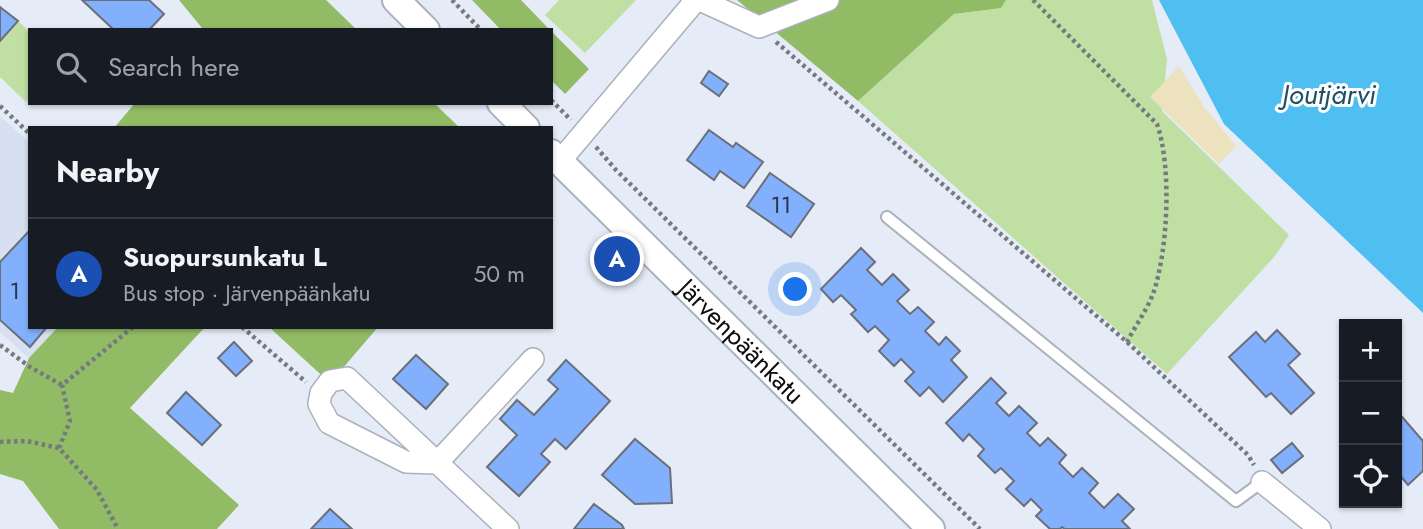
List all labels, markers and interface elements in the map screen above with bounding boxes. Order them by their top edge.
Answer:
search box [28,28,553,105]
icon: search [52,48,90,86]
text: Search here [108,48,240,86]
water label: Joutjärvi [1277,74,1377,115]
text: Nearby [56,150,159,193]
house number: 11 [771,188,791,222]
pin: A [594,233,640,285]
text: Suopursunkatu L [123,238,327,276]
text: A [71,257,87,291]
text: 50 m [473,257,525,291]
street label: Järvenpäänkatu [668,268,813,413]
your location [778,272,812,306]
house number: 1 [10,274,20,308]
text: Bus stop · Järvenpäänkatu [123,276,370,310]
map controls [1339,319,1402,508]
button: + [1339,319,1402,382]
button: − [1339,382,1402,445]
button: locate [1339,445,1402,508]

